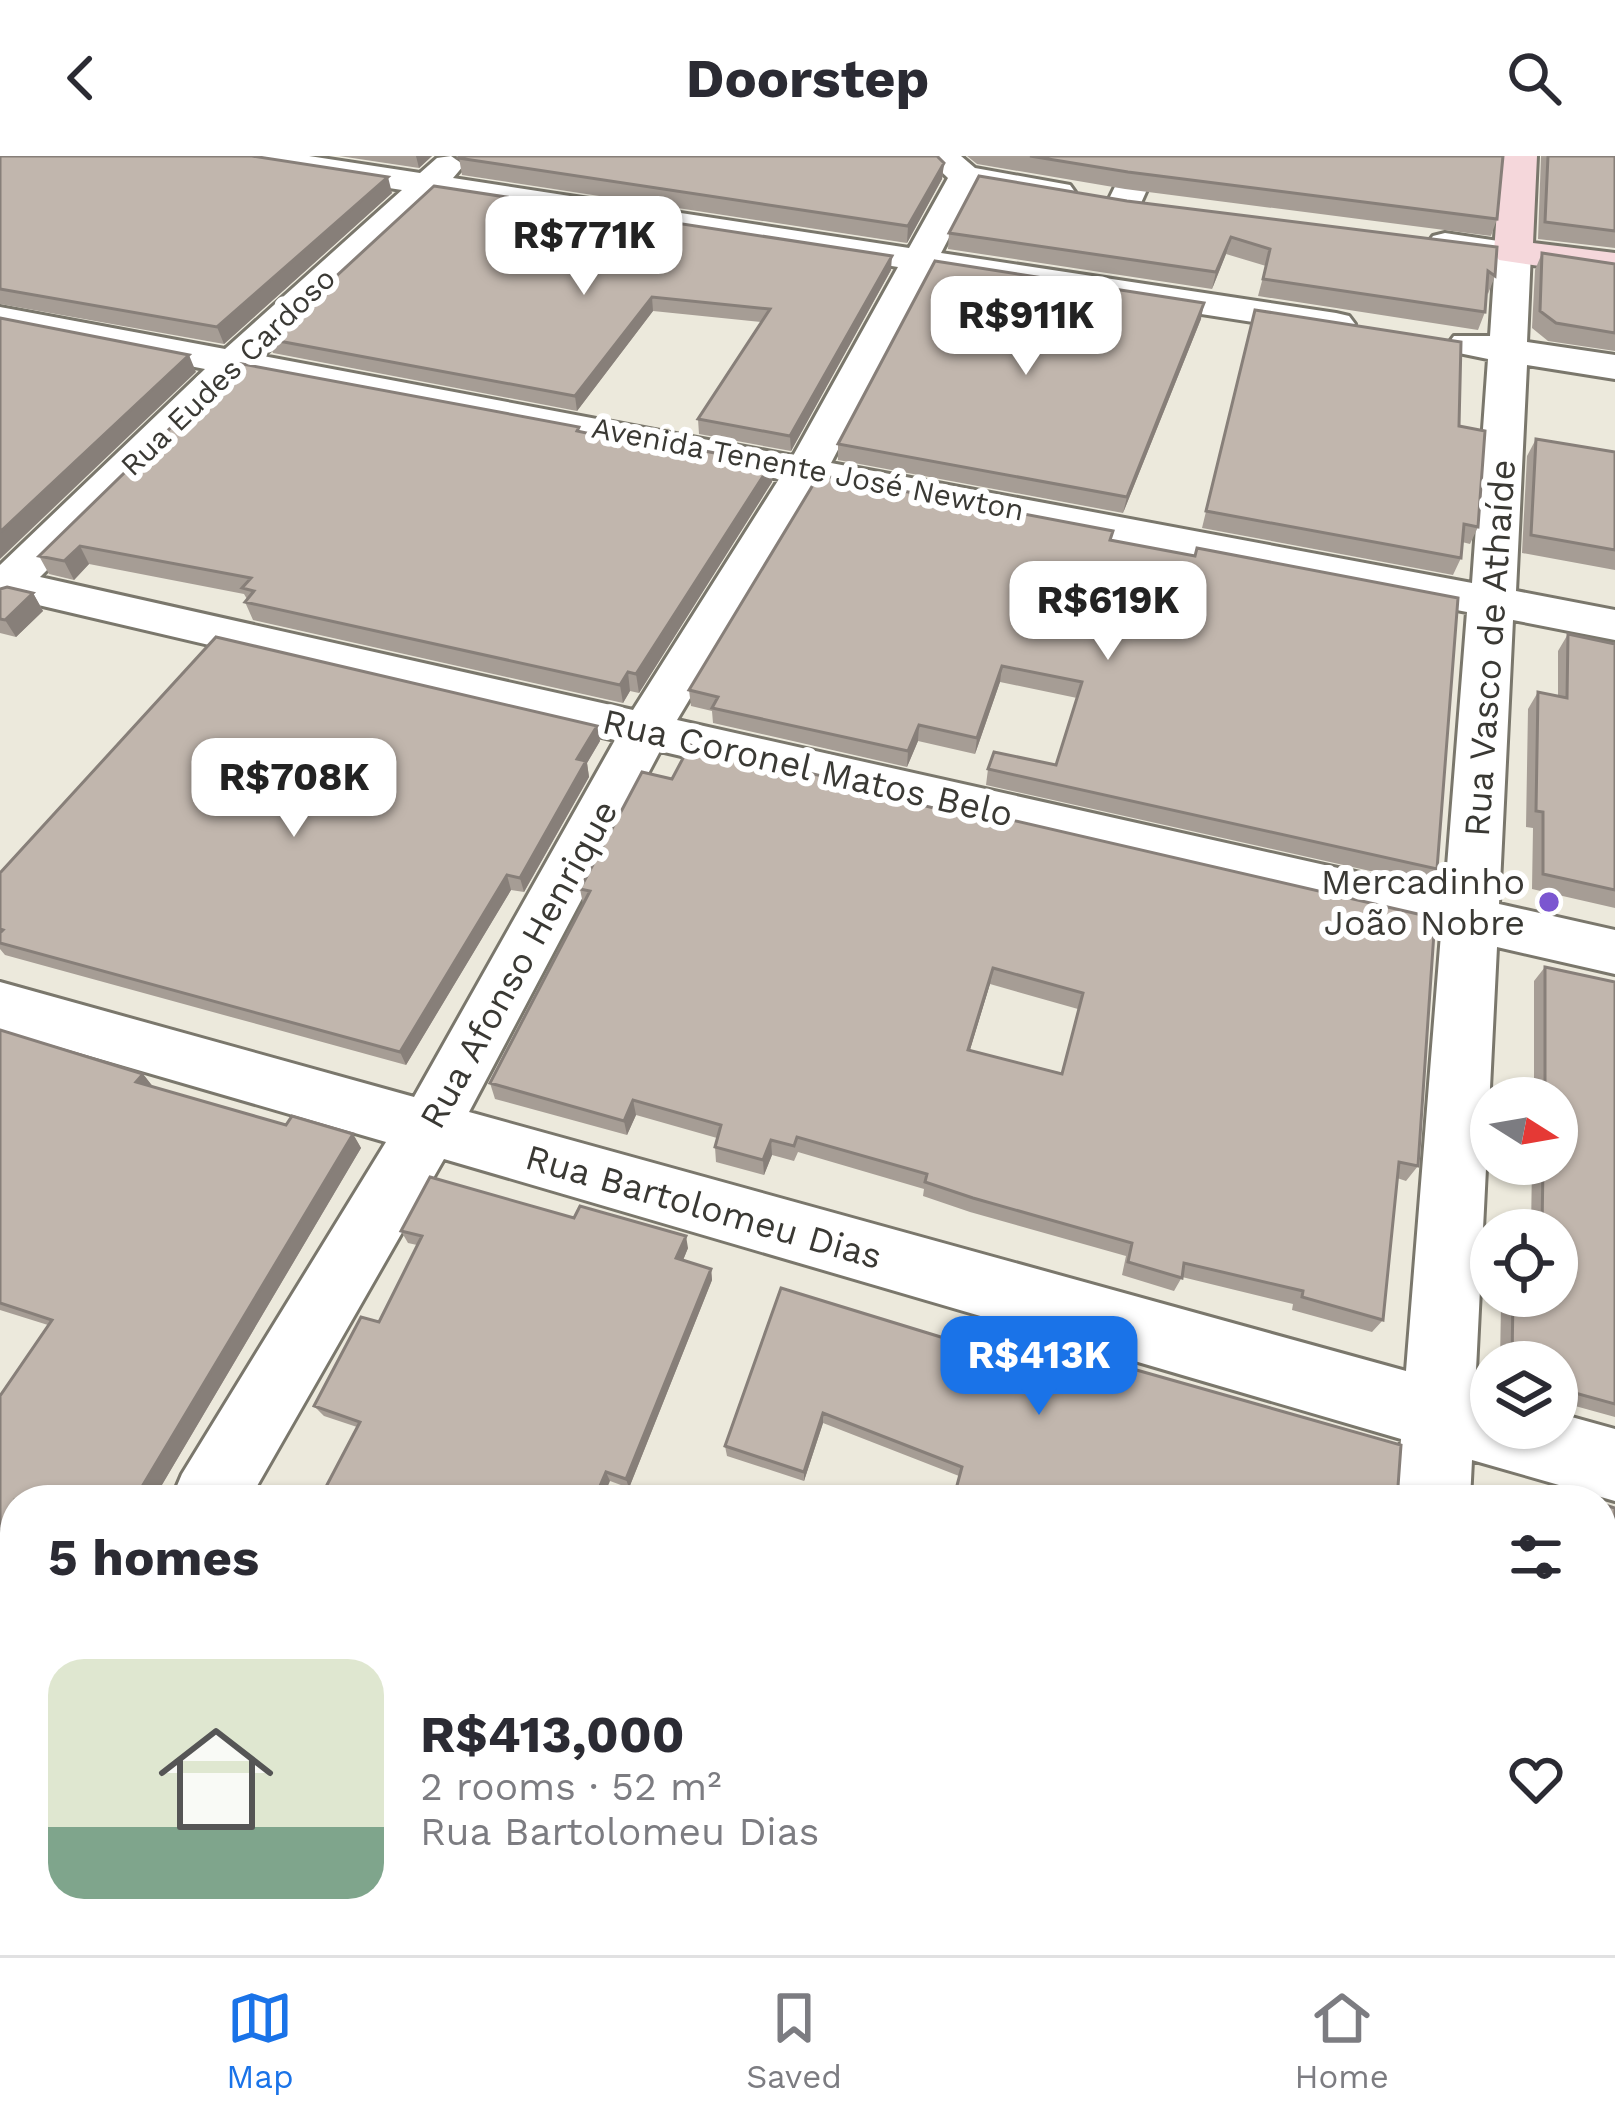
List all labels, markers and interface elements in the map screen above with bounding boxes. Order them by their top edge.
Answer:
icon: back [48,45,114,111]
icon: search [1501,45,1567,111]
text: Doorstep [686,47,929,110]
pin: R$771K [486,196,682,298]
text: R$771K [512,212,656,257]
street label: Rua Eudes Cardoso [113,260,342,483]
pin: R$911K [928,276,1124,378]
text: R$911K [958,292,1094,337]
street label: Avenida Tenente José Newton [589,409,1027,528]
street label: Rua Vasco de Athaíde [1456,458,1524,838]
pin: R$619K [1010,561,1206,663]
text: R$619K [1036,577,1180,622]
street label: Rua Coronel Matos Belo [599,700,1017,836]
pin: R$708K [196,738,392,840]
text: R$708K [218,754,370,799]
street label: Rua Afonso Henrique [411,793,627,1136]
place label: Mercadinho João Nobre [1321,861,1525,944]
marker: Mercadinho João Nobre [1536,889,1562,915]
north arrow [1470,1077,1578,1185]
map controls [1470,1077,1578,1449]
street label: Rua Bartolomeu Dias [521,1136,887,1278]
button: locate [1470,1209,1578,1317]
pin: R$413K [941,1316,1137,1418]
text: R$413K [967,1332,1111,1377]
button: layers [1470,1341,1578,1449]
icon: filters [1503,1524,1569,1590]
text: 5 homes [48,1528,259,1587]
text: R$413,000 [420,1705,685,1764]
icon: home [144,1707,288,1851]
icon: heart [1503,1746,1569,1812]
text: 2 rooms · 52 m² [420,1764,721,1809]
text: Rua Bartolomeu Dias [420,1809,819,1854]
tab: Map [226,1985,294,2096]
tab: Saved [746,1985,842,2096]
tab: Home [1294,1985,1389,2096]

